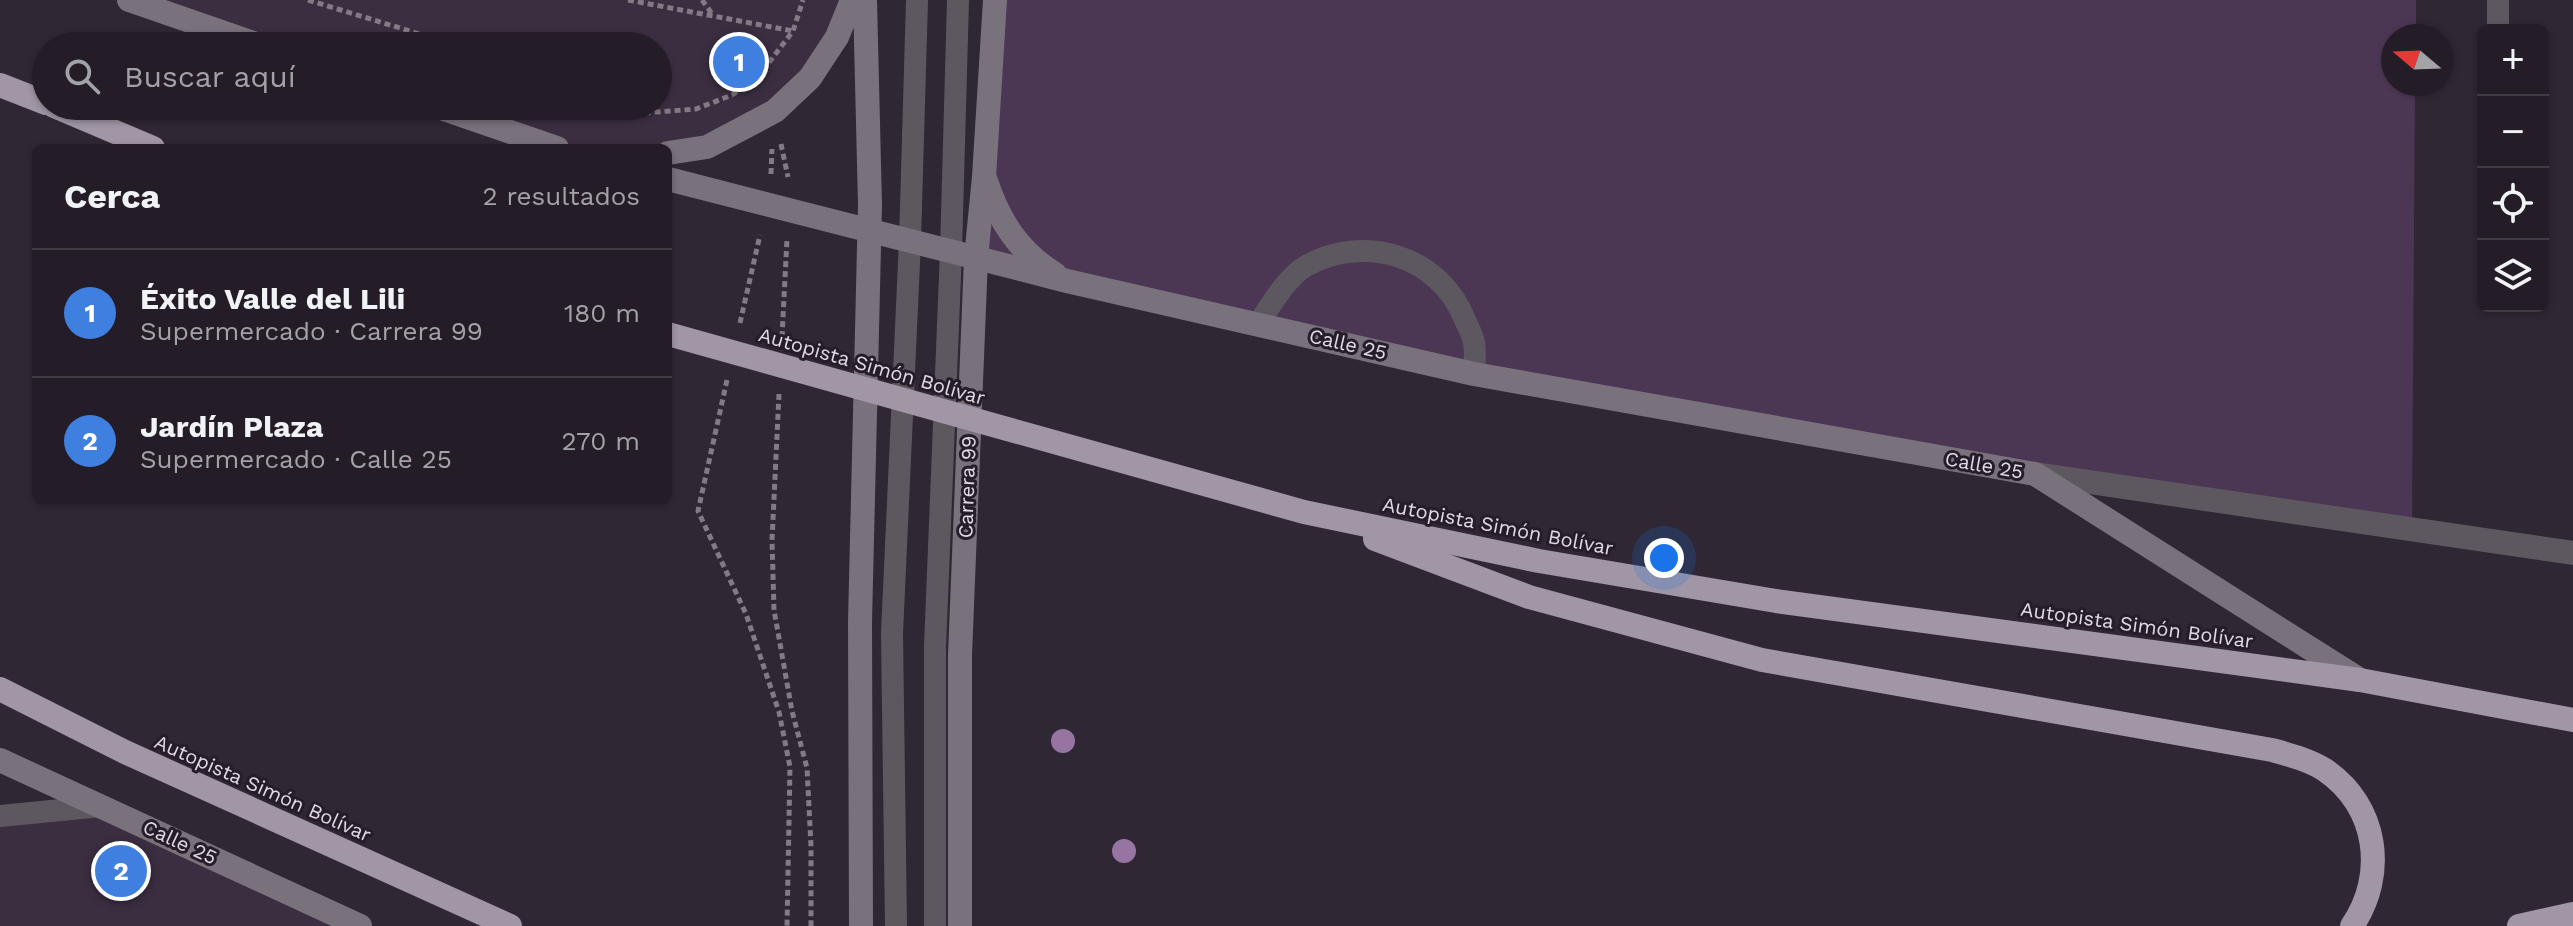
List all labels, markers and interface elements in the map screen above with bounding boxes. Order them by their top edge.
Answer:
north arrow [2381,24,2453,96]
map controls [2477,24,2549,312]
button: + [2477,24,2549,96]
search box [32,32,672,120]
pin: 1 [713,32,765,92]
icon: search [60,54,104,98]
text: Buscar aquí [124,59,296,94]
button: − [2477,96,2549,168]
button: locate [2477,168,2549,240]
text: Cerca [64,176,160,216]
text: 2 resultados [482,181,640,211]
button: layers [2477,240,2549,312]
text: Éxito Valle del Lili [140,281,405,316]
text: 1 [84,298,96,328]
text: 180 m [564,298,640,328]
text: Supermercado · Carrera 99 [140,316,483,346]
street label: Autopista Simón Bolívar [756,322,988,410]
street label: Calle 25 [1307,323,1389,365]
text: Jardín Plaza [140,409,323,444]
text: 2 [82,426,98,456]
text: 270 m [561,426,640,456]
street label: Carrera 99 [953,435,981,539]
text: Supermercado · Calle 25 [140,444,452,474]
street label: Calle 25 [1943,446,2025,484]
street label: Autopista Simón Bolívar [1381,492,1615,560]
your location [1644,538,1684,578]
street label: Autopista Simón Bolívar [2019,597,2255,653]
street label: Autopista Simón Bolívar [151,729,375,847]
street label: Calle 25 [139,814,221,870]
pin: 2 [95,841,147,901]

